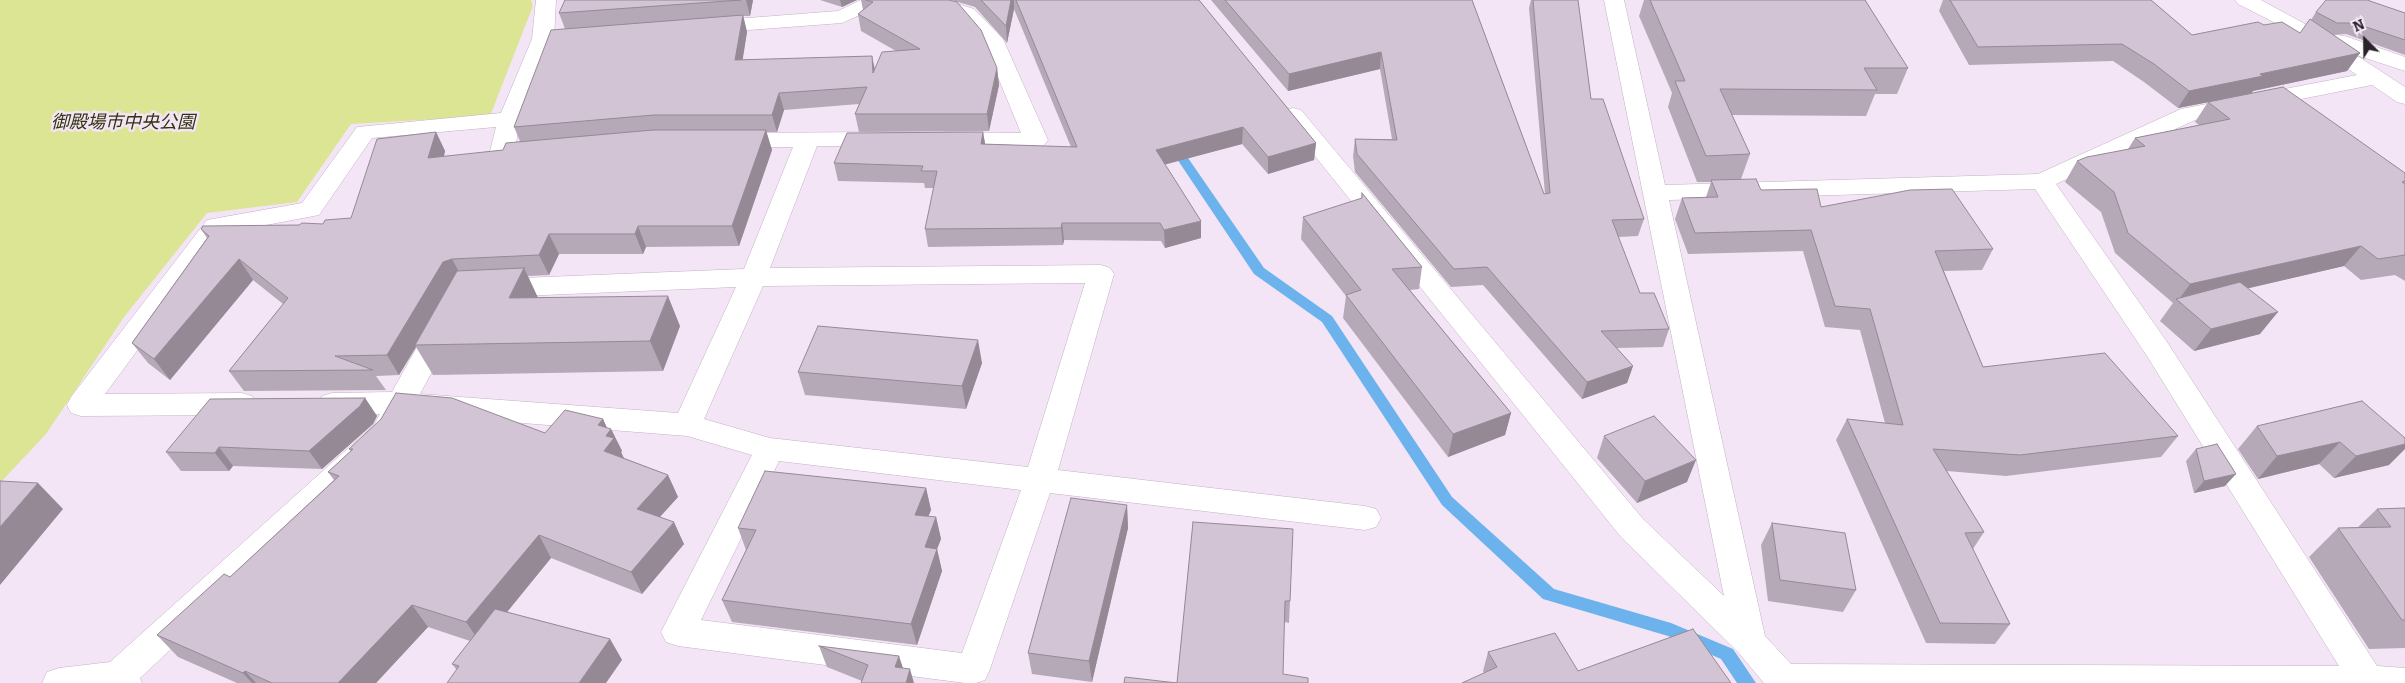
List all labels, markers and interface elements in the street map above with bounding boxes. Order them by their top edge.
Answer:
north arrow [2340,15,2390,65]
text: N [2351,16,2367,36]
park label: 御殿場市中央公園 [51,112,195,134]

